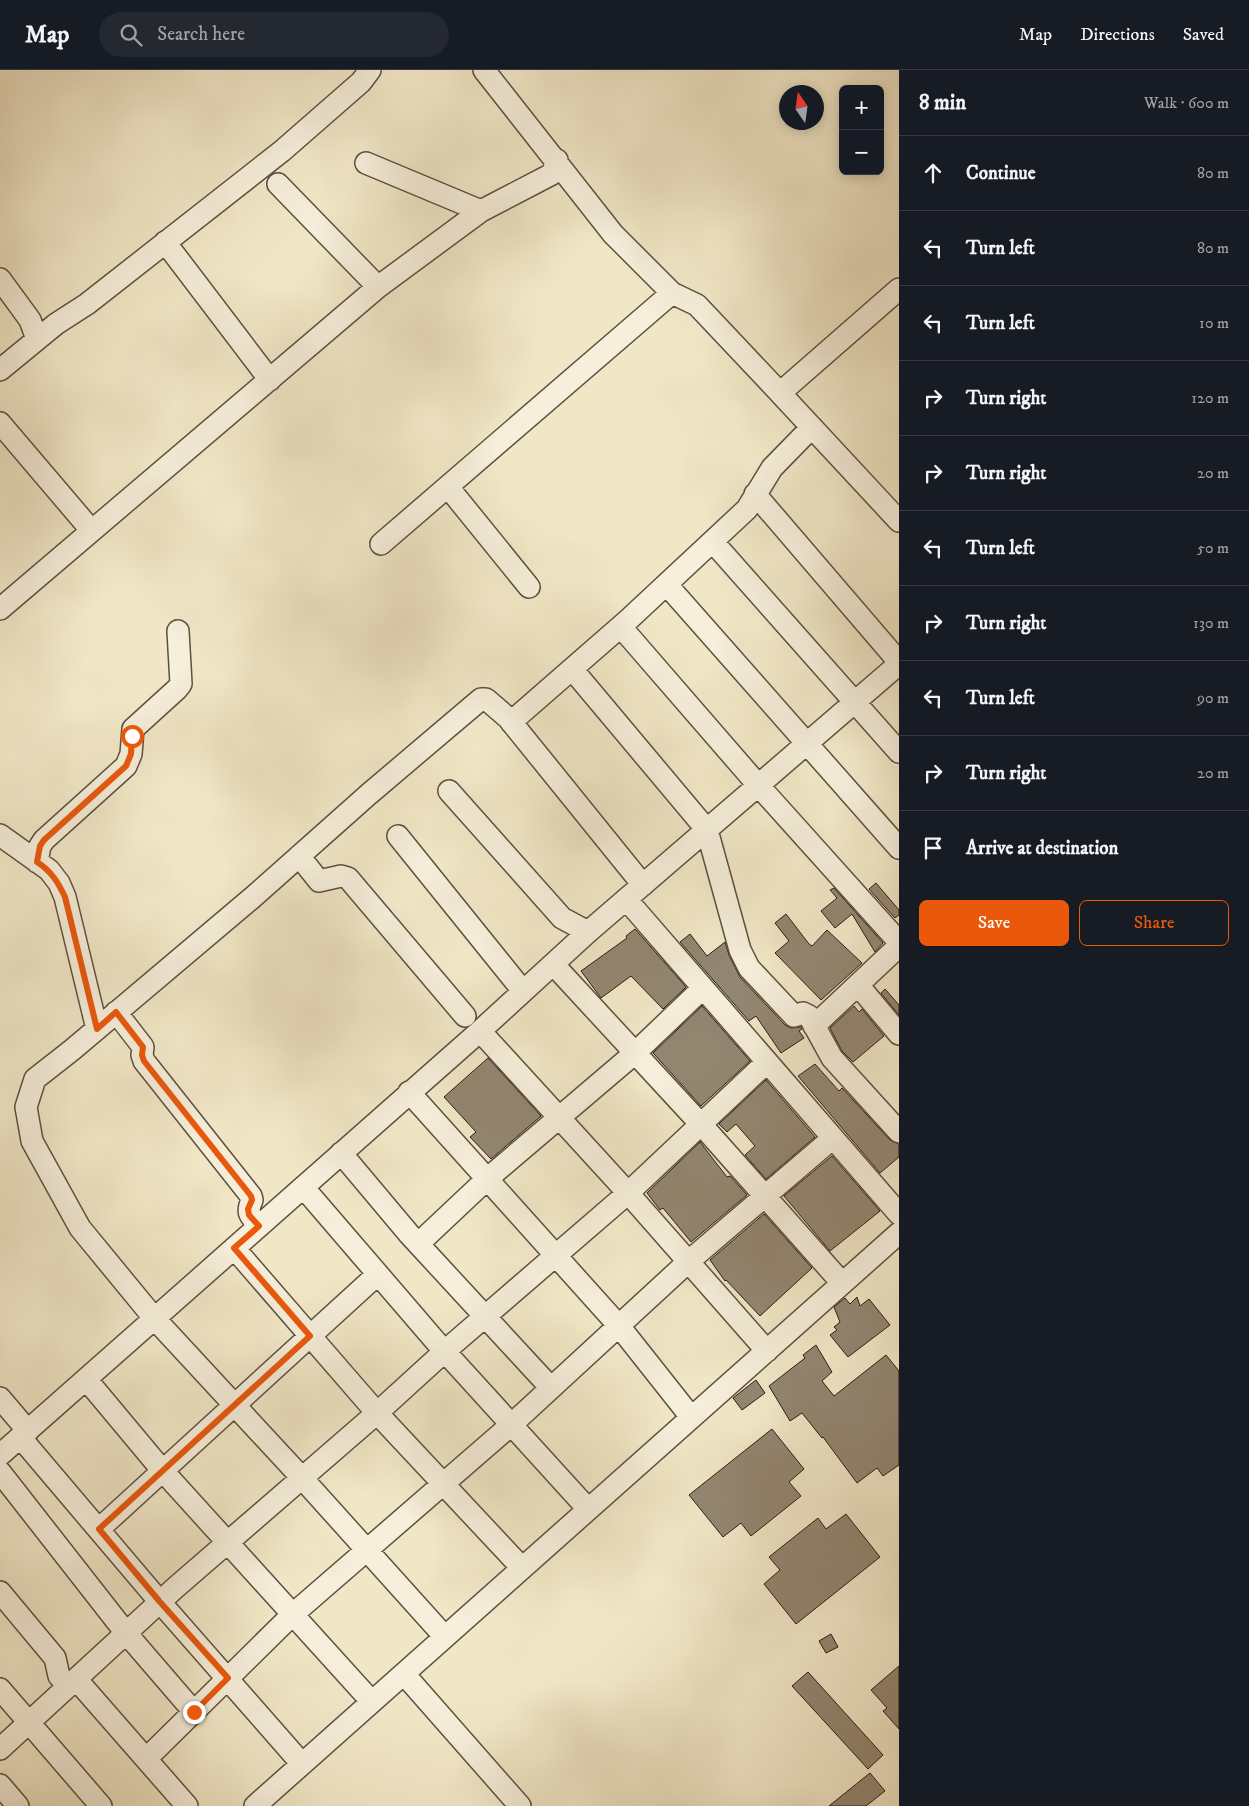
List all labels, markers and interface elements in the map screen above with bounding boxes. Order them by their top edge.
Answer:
search box [99,12,449,57]
text: Map [25,20,69,50]
icon: search [117,21,145,49]
text: Search here [157,23,245,46]
text: Map [1019,24,1052,46]
text: Directions [1080,24,1155,46]
text: Saved [1183,24,1224,46]
north arrow [779,85,824,130]
map controls [839,85,884,175]
button: + [839,85,884,130]
text: 8 min [919,90,966,116]
text: Walk · 600 m [1144,93,1229,113]
button: − [839,130,884,175]
icon: ahead [919,159,947,187]
text: Continue [966,162,1036,185]
text: 80 m [1197,163,1229,183]
icon: left [919,234,947,262]
text: Turn left [966,237,1035,260]
text: 80 m [1197,238,1229,258]
icon: left [919,309,947,337]
text: Turn left [966,312,1035,335]
text: 10 m [1199,313,1229,333]
icon: right [919,384,947,412]
text: Turn right [966,387,1046,410]
text: 120 m [1191,388,1229,408]
icon: right [919,459,947,487]
text: Turn right [966,462,1046,485]
text: 20 m [1197,463,1229,483]
icon: left [919,534,947,562]
text: Turn left [966,537,1035,560]
text: 50 m [1197,538,1229,558]
icon: right [919,609,947,637]
text: Turn right [966,612,1046,635]
text: 130 m [1193,613,1229,633]
icon: left [919,684,947,712]
text: Turn left [966,687,1035,710]
text: 90 m [1197,688,1229,708]
route start [121,725,144,748]
icon: right [919,759,947,787]
text: Turn right [966,762,1046,785]
text: 20 m [1197,763,1229,783]
icon: arrive [919,834,947,862]
text: Arrive at destination [966,837,1118,860]
button: Save [919,900,1069,946]
button: Share [1079,900,1229,946]
route end [183,1701,206,1724]

